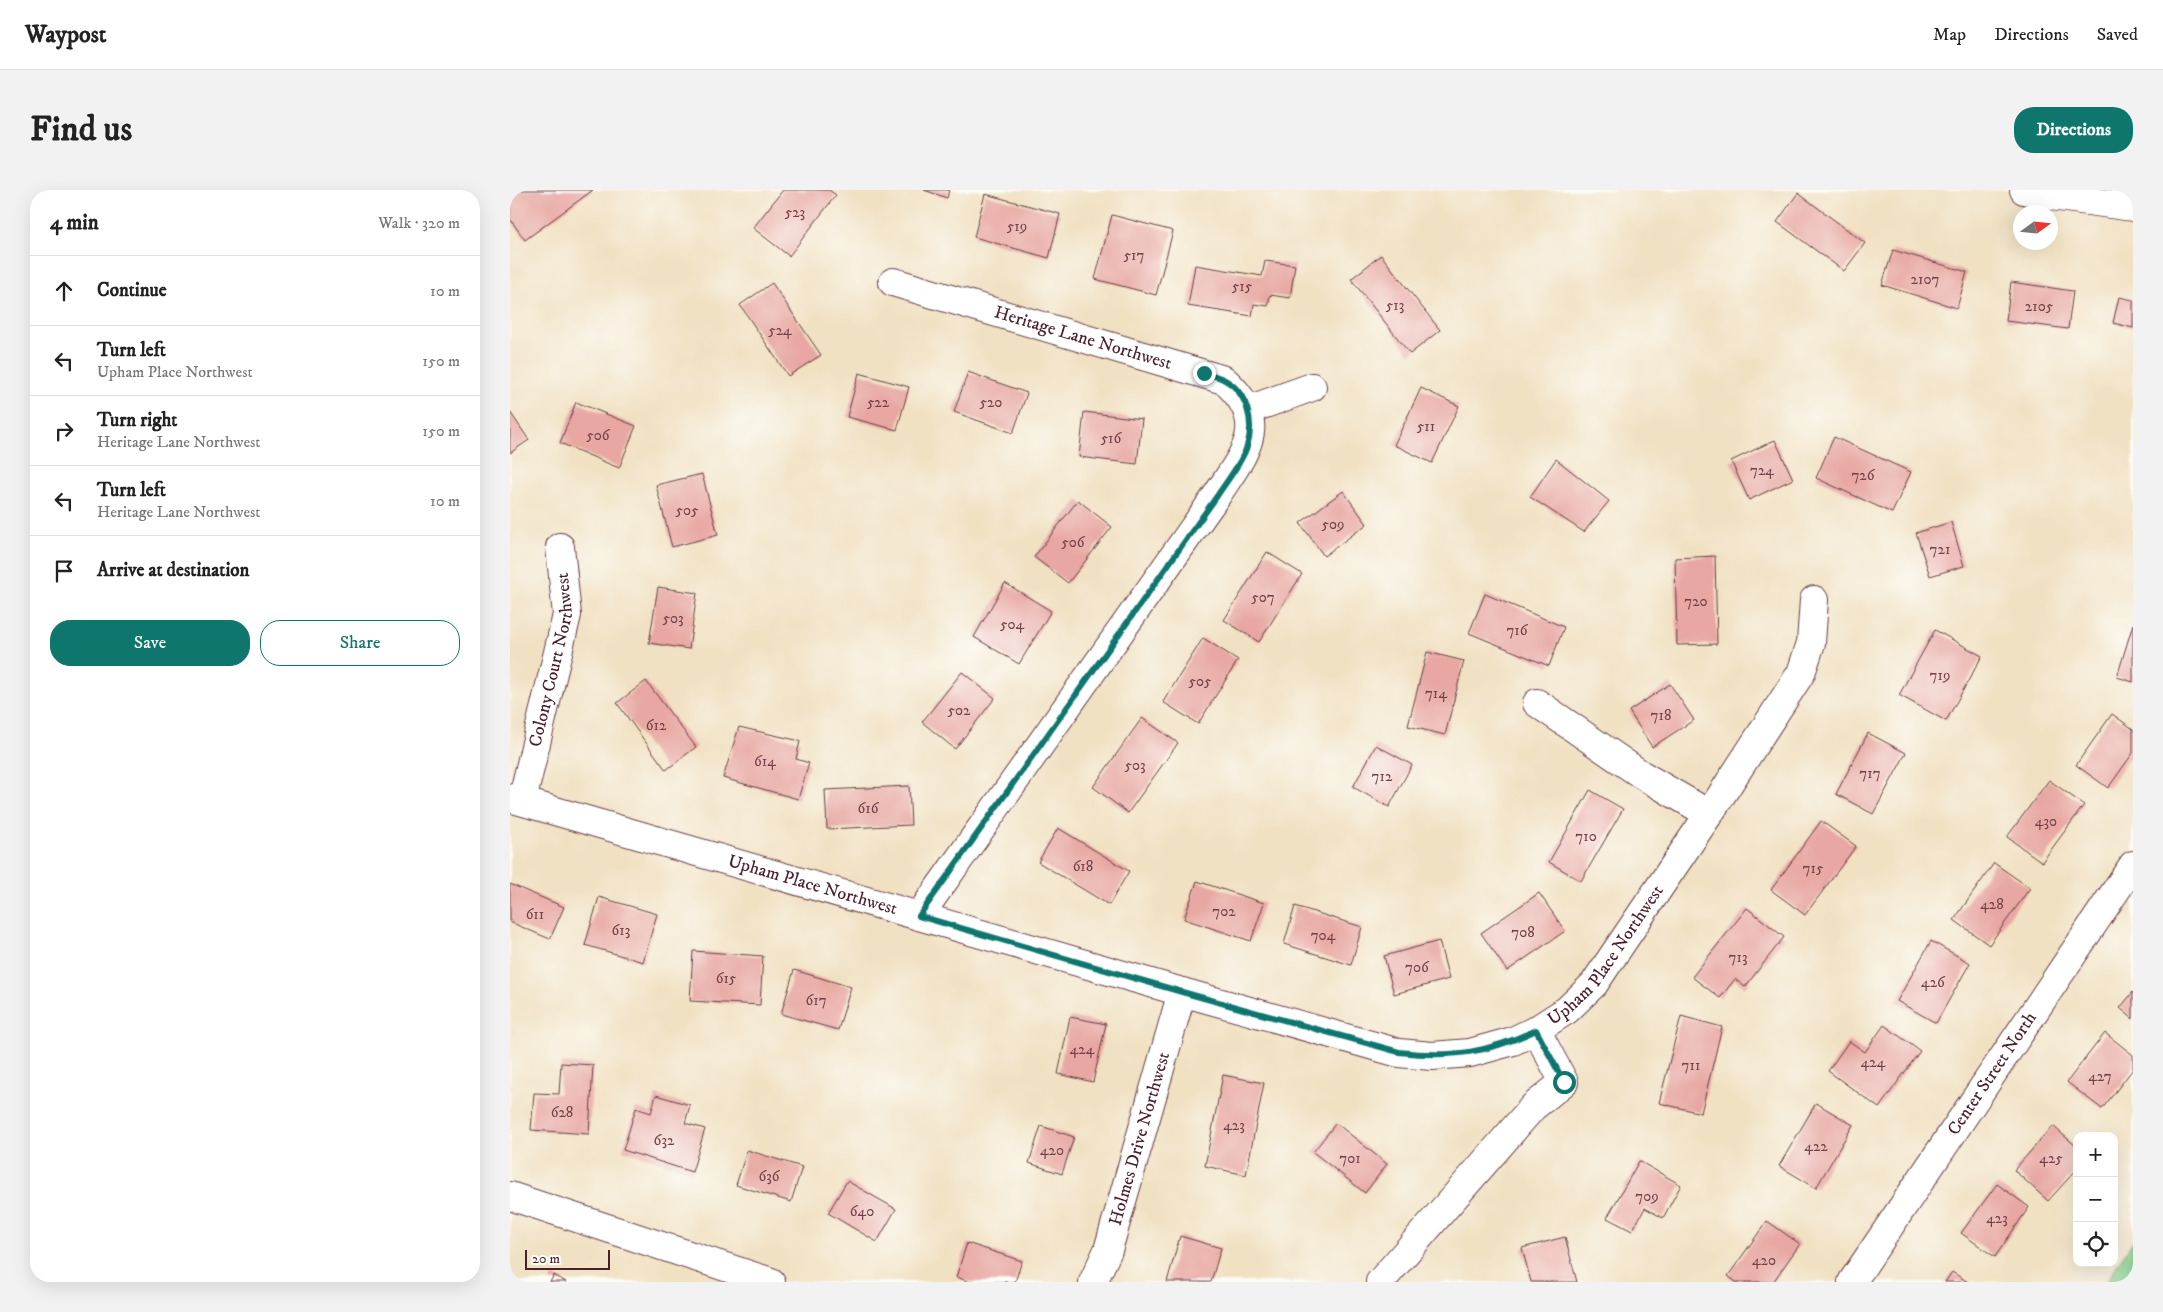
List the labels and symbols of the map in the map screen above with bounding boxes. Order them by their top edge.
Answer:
house number: 523 [785,203,805,222]
north arrow [2013,205,2058,250]
house number: 519 [1007,217,1027,236]
house number: 517 [1124,246,1145,265]
house number: 2107 [1911,270,1939,289]
house number: 515 [1232,277,1253,296]
house number: 513 [1386,296,1404,315]
house number: 2105 [2025,297,2054,316]
street label: Heritage Lane Northwest [991,302,1174,375]
house number: 524 [768,321,792,340]
route end [1193,362,1216,385]
house number: 522 [867,393,890,412]
house number: 520 [980,393,1002,412]
house number: 511 [1417,417,1435,436]
house number: 506 [586,426,611,445]
house number: 516 [1101,429,1123,448]
house number: 724 [1750,461,1774,480]
house number: 726 [1851,466,1876,485]
house number: 505 [676,501,699,520]
house number: 509 [1321,515,1345,534]
house number: 506 [1061,533,1086,552]
house number: 721 [1930,540,1950,559]
street label: Colony Court Northwest [524,571,578,749]
house number: 507 [1251,588,1275,607]
house number: 720 [1684,592,1708,611]
house number: 503 [662,609,684,628]
house number: 504 [1000,615,1024,634]
house number: 716 [1506,621,1529,640]
house number: 719 [1930,666,1950,685]
house number: 505 [1189,672,1212,691]
house number: 714 [1425,684,1447,703]
house number: 502 [948,701,971,720]
house number: 718 [1651,706,1671,725]
house number: 612 [646,716,667,735]
house number: 614 [754,752,776,771]
house number: 503 [1124,756,1146,775]
house number: 717 [1859,764,1881,783]
house number: 712 [1372,767,1393,786]
house number: 616 [858,799,880,818]
house number: 430 [2035,812,2057,831]
house number: 710 [1575,827,1597,846]
street label: Upham Place Northwest [725,851,900,920]
house number: 618 [1073,857,1093,876]
house number: 715 [1803,859,1824,878]
street label: Upham Place Northwest [1544,881,1669,1030]
house number: 428 [1980,895,2004,914]
house number: 702 [1212,902,1236,921]
house number: 611 [526,905,544,924]
house number: 613 [612,921,630,940]
house number: 708 [1511,923,1535,942]
house number: 704 [1311,926,1336,945]
house number: 713 [1728,948,1748,967]
house number: 706 [1405,958,1430,977]
house number: 615 [716,969,737,988]
house number: 426 [1921,973,1946,992]
house number: 617 [805,991,827,1010]
street label: Center Street North [1943,1008,2042,1140]
house number: 424 [1070,1040,1095,1059]
street label: Holmes Drive Northwest [1105,1049,1175,1228]
house number: 424 [1861,1053,1886,1072]
house number: 711 [1682,1056,1700,1075]
house number: 427 [2088,1067,2112,1086]
route start [1553,1071,1576,1094]
house number: 628 [551,1103,573,1122]
house number: 423 [1223,1116,1245,1135]
house number: 632 [654,1131,675,1150]
house number: 422 [1804,1137,1828,1156]
house number: 420 [1040,1141,1064,1160]
house number: 701 [1339,1149,1361,1168]
house number: 425 [2039,1149,2063,1168]
house number: 636 [758,1167,781,1186]
house number: 709 [1635,1187,1659,1206]
house number: 640 [850,1202,874,1221]
house number: 423 [1986,1209,2008,1228]
scale bar [525,1247,610,1270]
house number: 420 [1752,1251,1776,1270]

